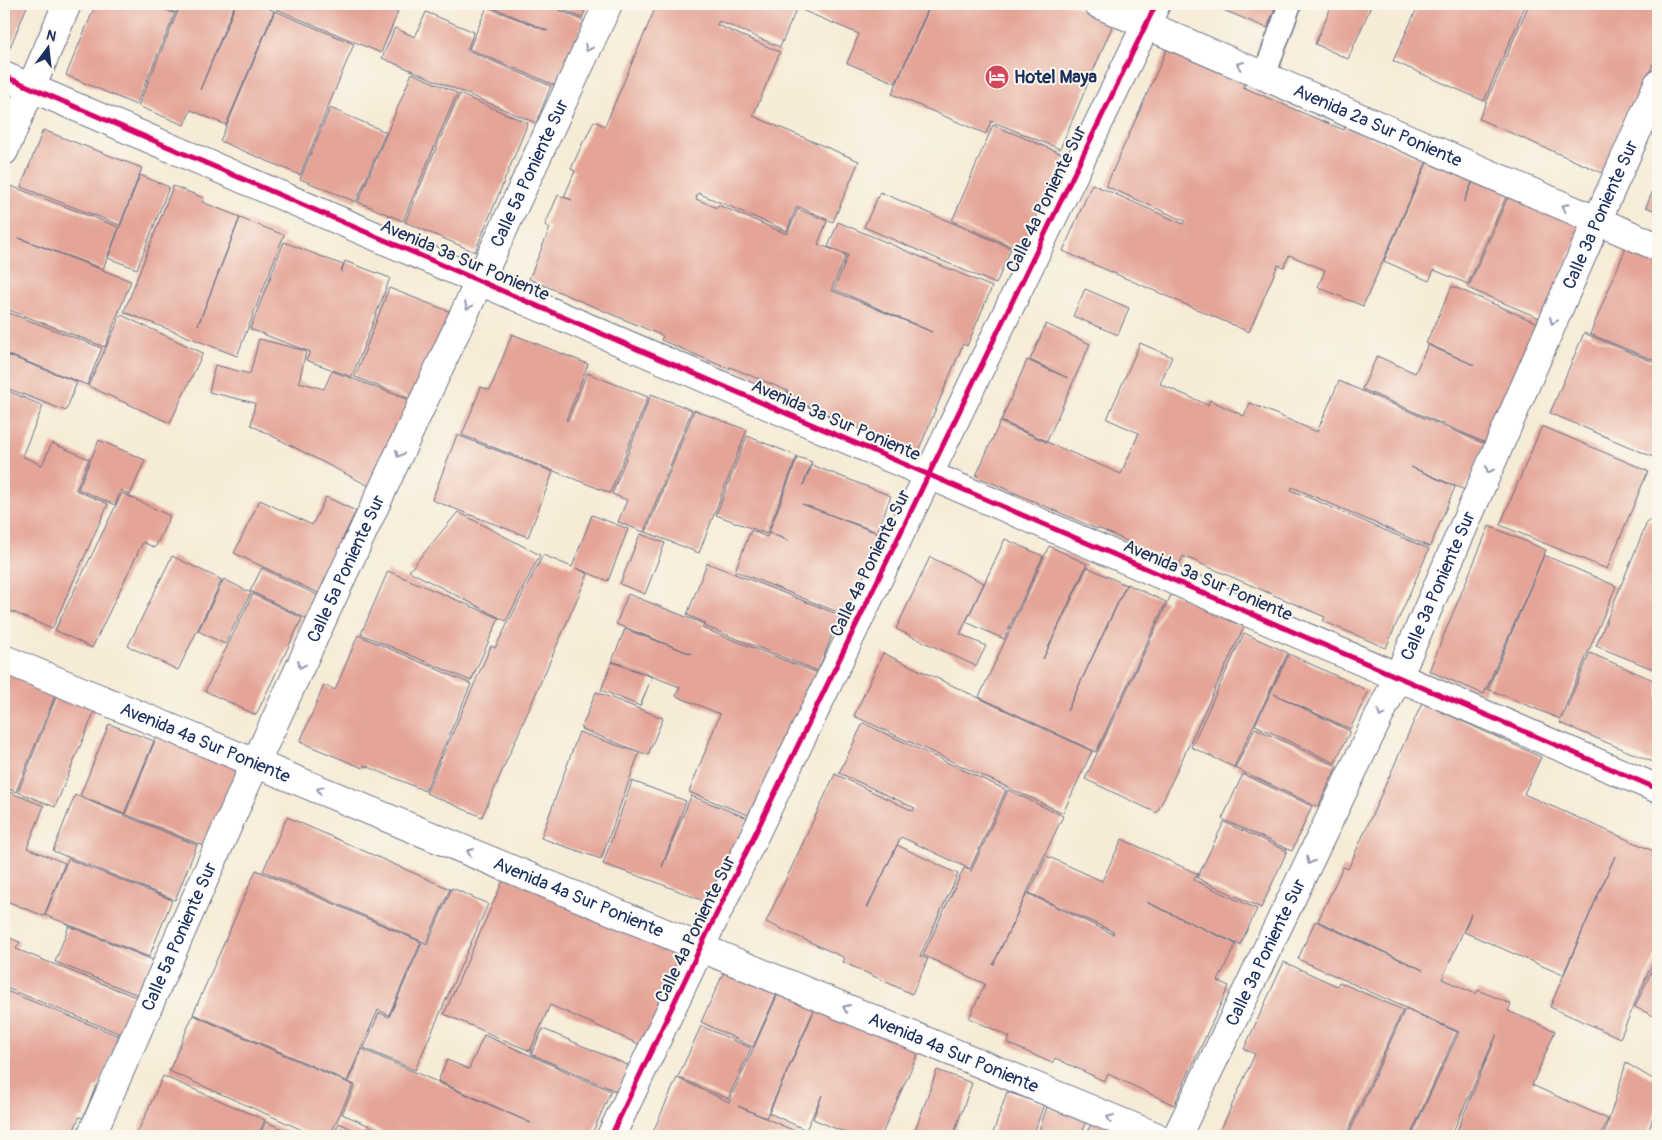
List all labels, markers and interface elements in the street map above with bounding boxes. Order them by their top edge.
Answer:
north arrow [22,22,72,72]
text: N [44,26,58,45]
one-way arrow [583,43,594,52]
one-way arrow [1236,61,1245,72]
hotel icon: Hotel Maya [984,64,1010,90]
place label: Hotel Maya [1014,66,1097,89]
street label: Avenida 2a Sur Poniente [1290,79,1466,173]
street label: Calle 5a Poniente Sur [486,95,574,251]
street label: Calle 4a Poniente Sur [1001,121,1092,277]
street label: Calle 3a Poniente Sur [1558,136,1644,293]
one-way arrow [1561,203,1570,214]
street label: Avenida 3a Sur Poniente [377,214,553,307]
one-way arrow [464,301,474,310]
one-way arrow [1549,316,1560,325]
street label: Avenida 3a Sur Poniente [748,374,924,467]
one-way arrow [395,449,406,458]
one-way arrow [1484,465,1495,474]
street label: Calle 4a Poniente Sur [825,485,916,641]
street label: Calle 5a Poniente Sur [302,491,391,646]
street label: Calle 3a Poniente Sur [1396,507,1481,664]
street label: Avenida 3a Sur Poniente [1120,534,1296,627]
one-way arrow [297,660,308,669]
street label: Avenida 4a Sur Poniente [117,697,294,788]
one-way arrow [1376,709,1387,718]
one-way arrow [316,786,325,797]
one-way arrow [466,848,475,859]
street label: Calle 4a Poniente Sur [650,851,741,1007]
street label: Avenida 4a Sur Poniente [490,852,667,943]
one-way arrow [1306,855,1316,864]
street label: Calle 5a Poniente Sur [137,858,222,1015]
street label: Calle 3a Poniente Sur [1221,875,1311,1030]
one-way arrow [842,1004,851,1015]
street label: Avenida 4a Sur Poniente [865,1008,1042,1099]
one-way arrow [1106,1113,1114,1123]

